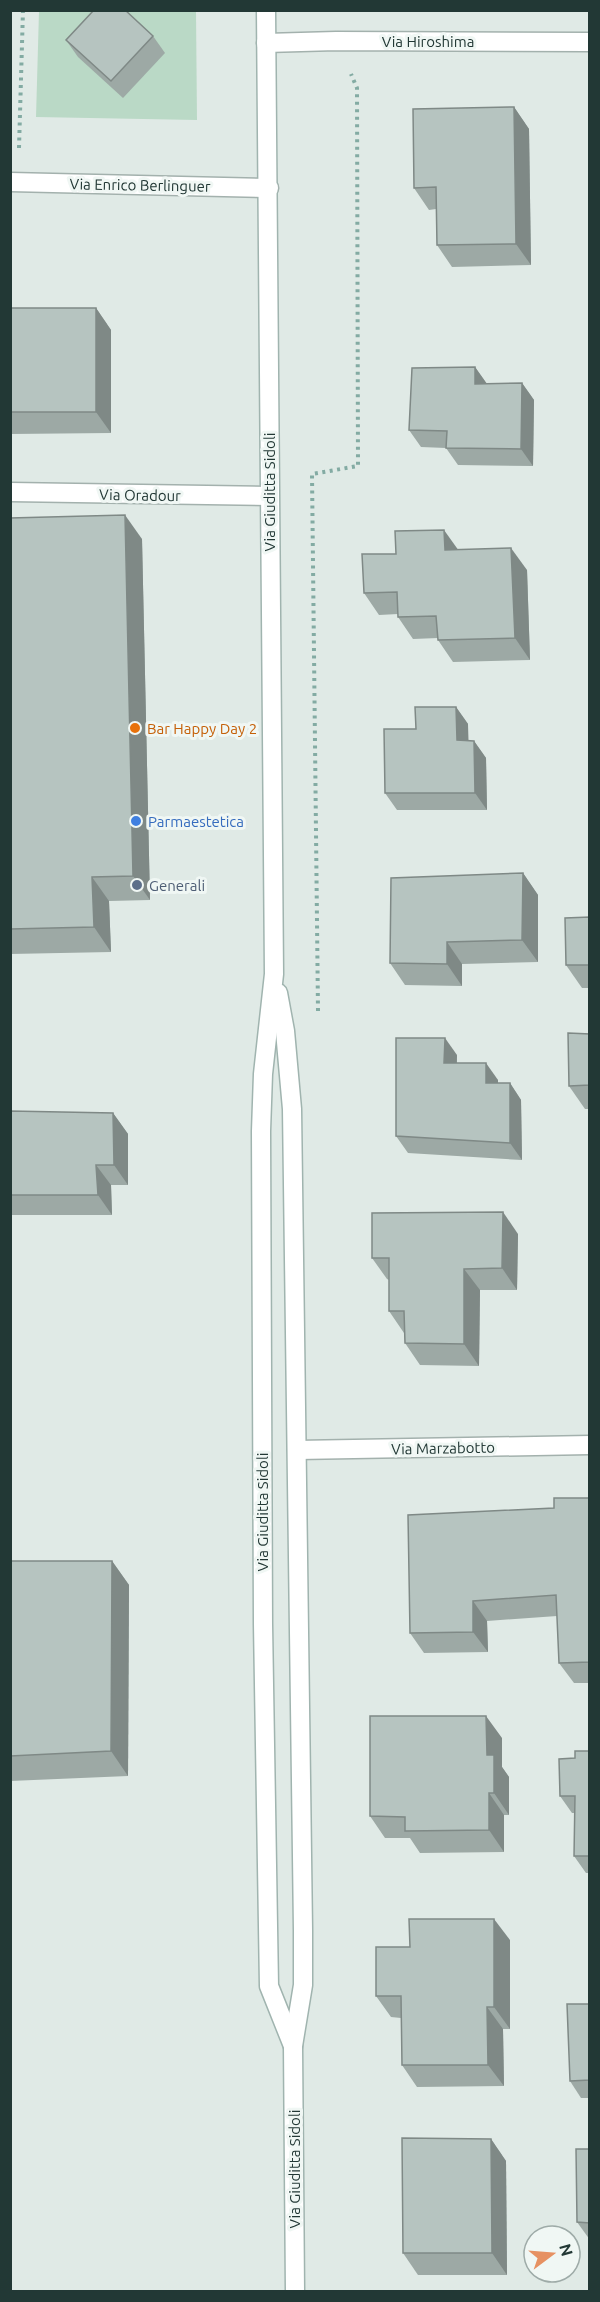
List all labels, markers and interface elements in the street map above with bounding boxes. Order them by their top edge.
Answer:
street label: Via Hiroshima [382,33,474,50]
street label: Via Enrico Berlinguer [69,175,211,195]
street label: Via Giuditta Sidoli [261,433,278,551]
street label: Via Oradour [99,486,181,504]
place label: Bar Happy Day 2 [147,720,257,737]
marker: Bar Happy Day 2 [128,721,142,735]
place label: Parmaestetica [148,813,244,830]
marker: Parmaestetica [129,814,143,828]
place label: Generali [149,877,205,894]
marker: Generali [130,878,144,892]
street label: Via Marzabotto [391,1439,495,1457]
street label: Via Giuditta Sidoli [254,1453,271,1571]
street label: Via Giuditta Sidoli [286,2110,303,2228]
north arrow [522,2224,582,2284]
text: N [556,2242,577,2258]

